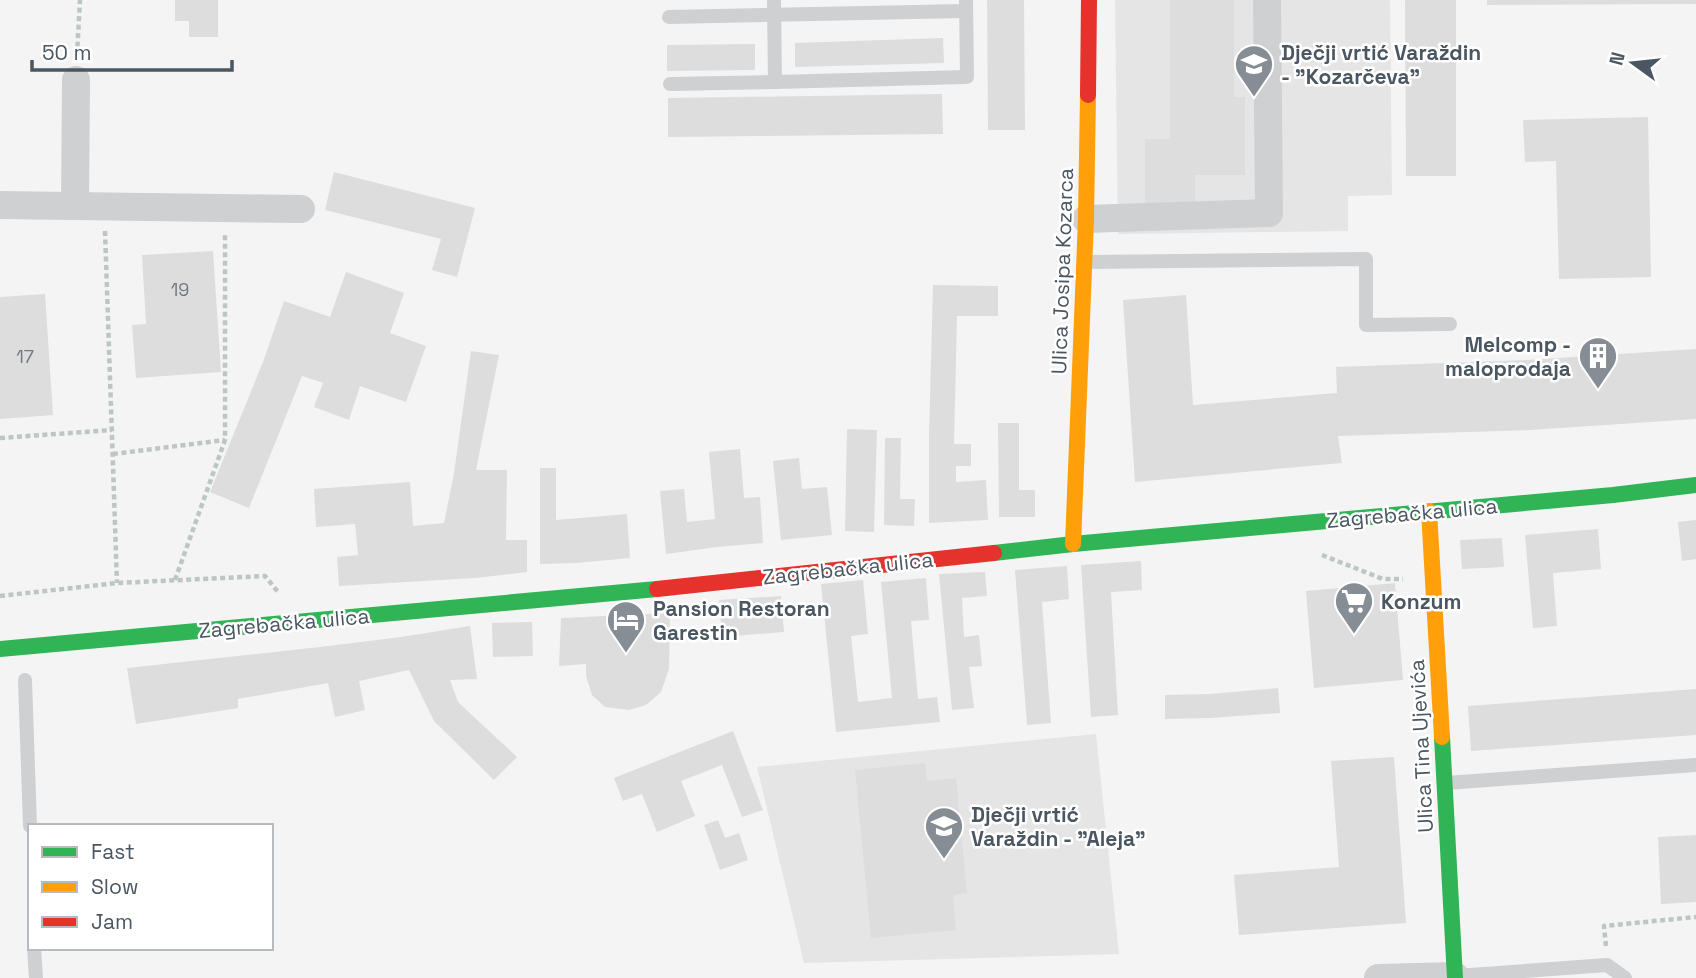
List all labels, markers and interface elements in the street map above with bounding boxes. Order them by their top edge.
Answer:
scale bar [32,28,231,72]
north arrow [1598,28,1668,98]
text: 50 m [42,39,92,66]
place label: Dječji vrtić Varaždin - "Kozarčeva" [1281,39,1481,90]
school or university icon: Dječji vrtić Varaždin - "Kozarčeva" [1233,43,1275,98]
text: N [1603,49,1631,68]
street label: Ulica Josipa Kozarca [1045,167,1079,375]
house number: 19 [171,278,189,301]
place label: Melcomp - maloprodaja [1445,331,1571,382]
building icon: Melcomp - maloprodaja [1577,335,1619,390]
house number: 17 [16,345,34,368]
street label: Zagrebačka ulica [1325,492,1499,534]
street label: Zagrebačka ulica [761,546,935,590]
supermarket icon: Konzum [1333,580,1375,635]
place label: Konzum [1381,588,1461,615]
place label: Pansion Restoran Garestin [653,595,830,646]
hotel icon: Pansion Restoran Garestin [605,599,647,654]
street label: Zagrebačka ulica [197,602,371,644]
street label: Ulica Tina Ujevića [1403,659,1439,833]
place label: Dječji vrtić Varaždin - "Aleja" [971,801,1146,852]
school or university icon: Dječji vrtić Varaždin - "Aleja" [923,805,965,860]
legend [28,824,273,950]
text: Fast [91,838,135,865]
text: Slow [91,873,139,900]
text: Jam [91,908,133,935]

